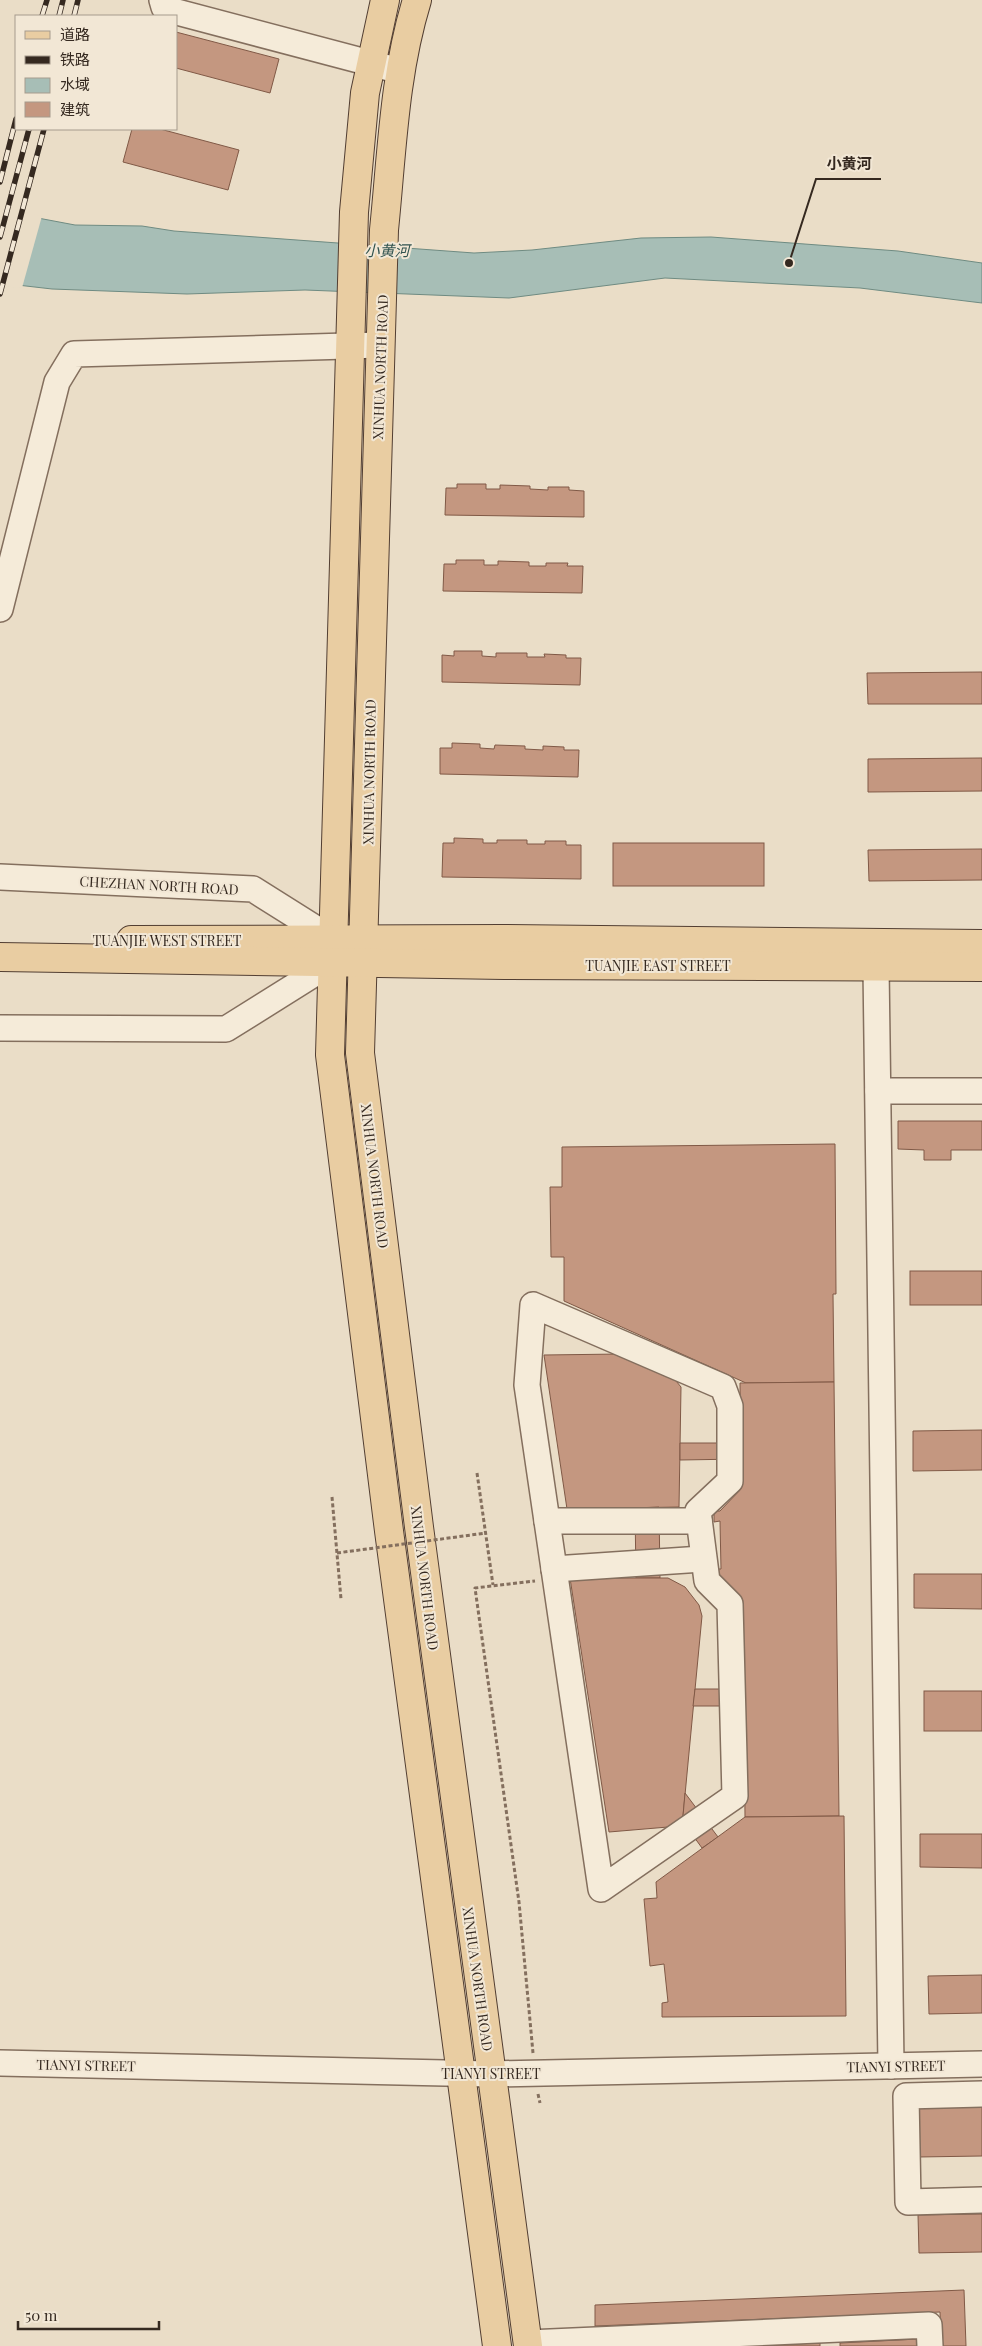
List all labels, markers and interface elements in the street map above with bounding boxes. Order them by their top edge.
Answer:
legend [15,15,178,130]
text: 道路 [60,24,90,44]
text: 铁路 [60,49,90,69]
text: 水域 [60,74,90,94]
text: 建筑 [60,99,90,119]
callout: 小黄河 [816,149,881,179]
text: 小黄河 [826,153,872,173]
water label: 小黄河 [364,240,412,260]
street label: XINHUA NORTH ROAD [368,294,392,440]
street label: XINHUA NORTH ROAD [358,699,380,845]
street label: CHEZHAN NORTH ROAD [79,871,239,899]
street label: TUANJIE WEST STREET [93,931,242,950]
street label: TUANJIE EAST STREET [585,956,731,975]
street label: XINHUA NORTH ROAD [357,1103,393,1249]
street label: XINHUA NORTH ROAD [407,1505,443,1651]
street label: XINHUA NORTH ROAD [458,1906,498,2052]
street label: TIANYI STREET [36,2055,136,2075]
street label: TIANYI STREET [846,2056,946,2076]
street label: TIANYI STREET [441,2064,541,2083]
scale bar [18,2298,159,2330]
text: 50 m [25,2305,58,2325]

